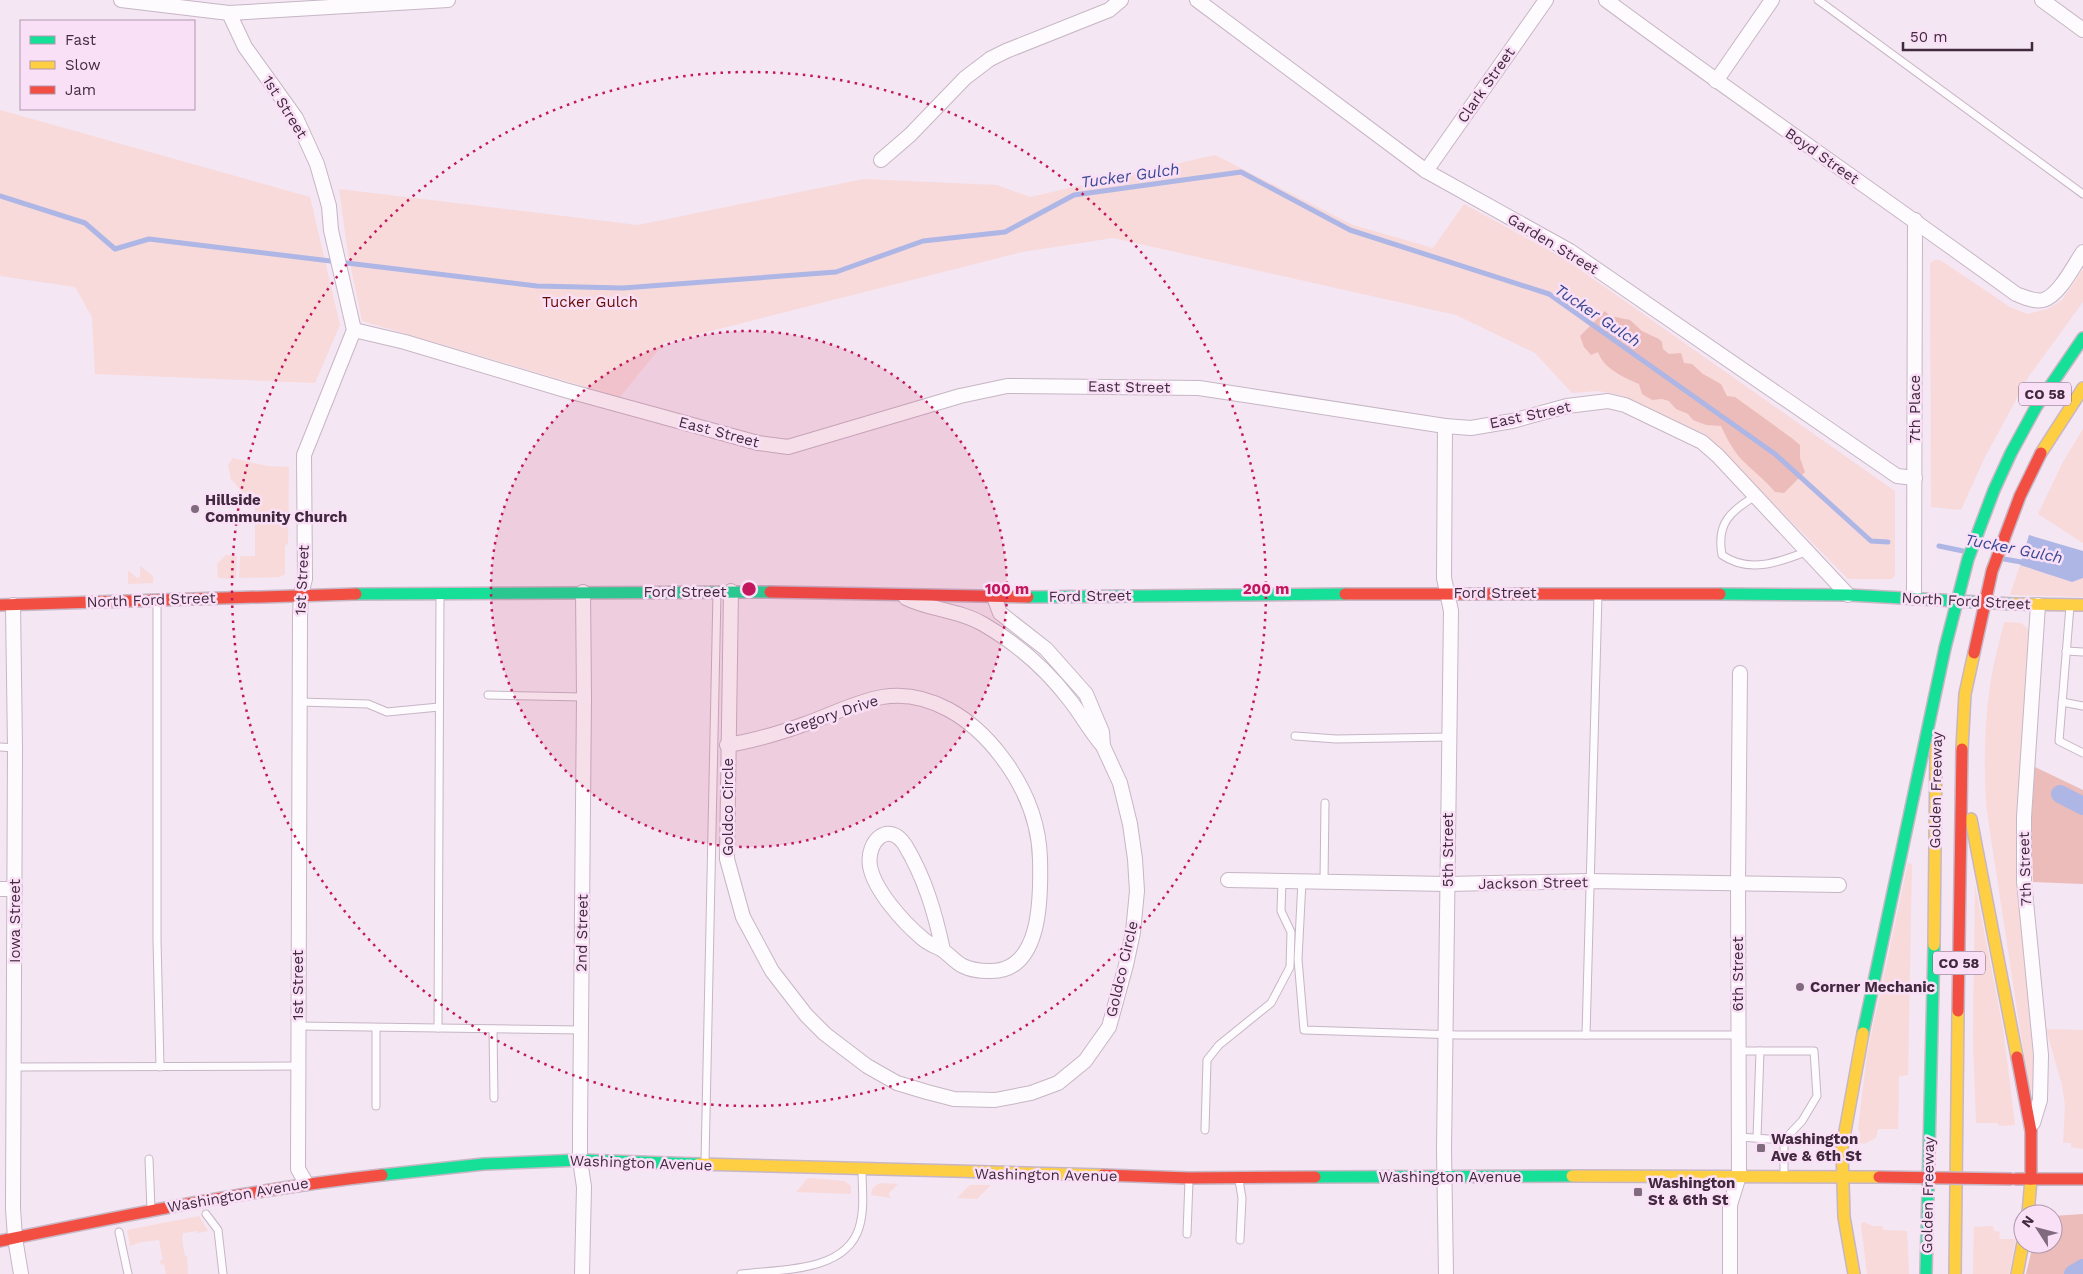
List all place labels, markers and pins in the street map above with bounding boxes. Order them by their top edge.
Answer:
place label: Hillside Community Church [205,491,347,526]
marker: Hillside Community Church [189,503,201,515]
centre of rings [740,580,758,598]
place label: Corner Mechanic [1810,978,1936,996]
marker: Corner Mechanic [1794,981,1806,993]
place label: Washington Ave & 6th St [1771,1130,1862,1165]
marker: Washington Ave & 6th St [1755,1142,1767,1154]
place label: Washington St & 6th St [1648,1174,1735,1209]
marker: Washington St & 6th St [1632,1186,1644,1198]

